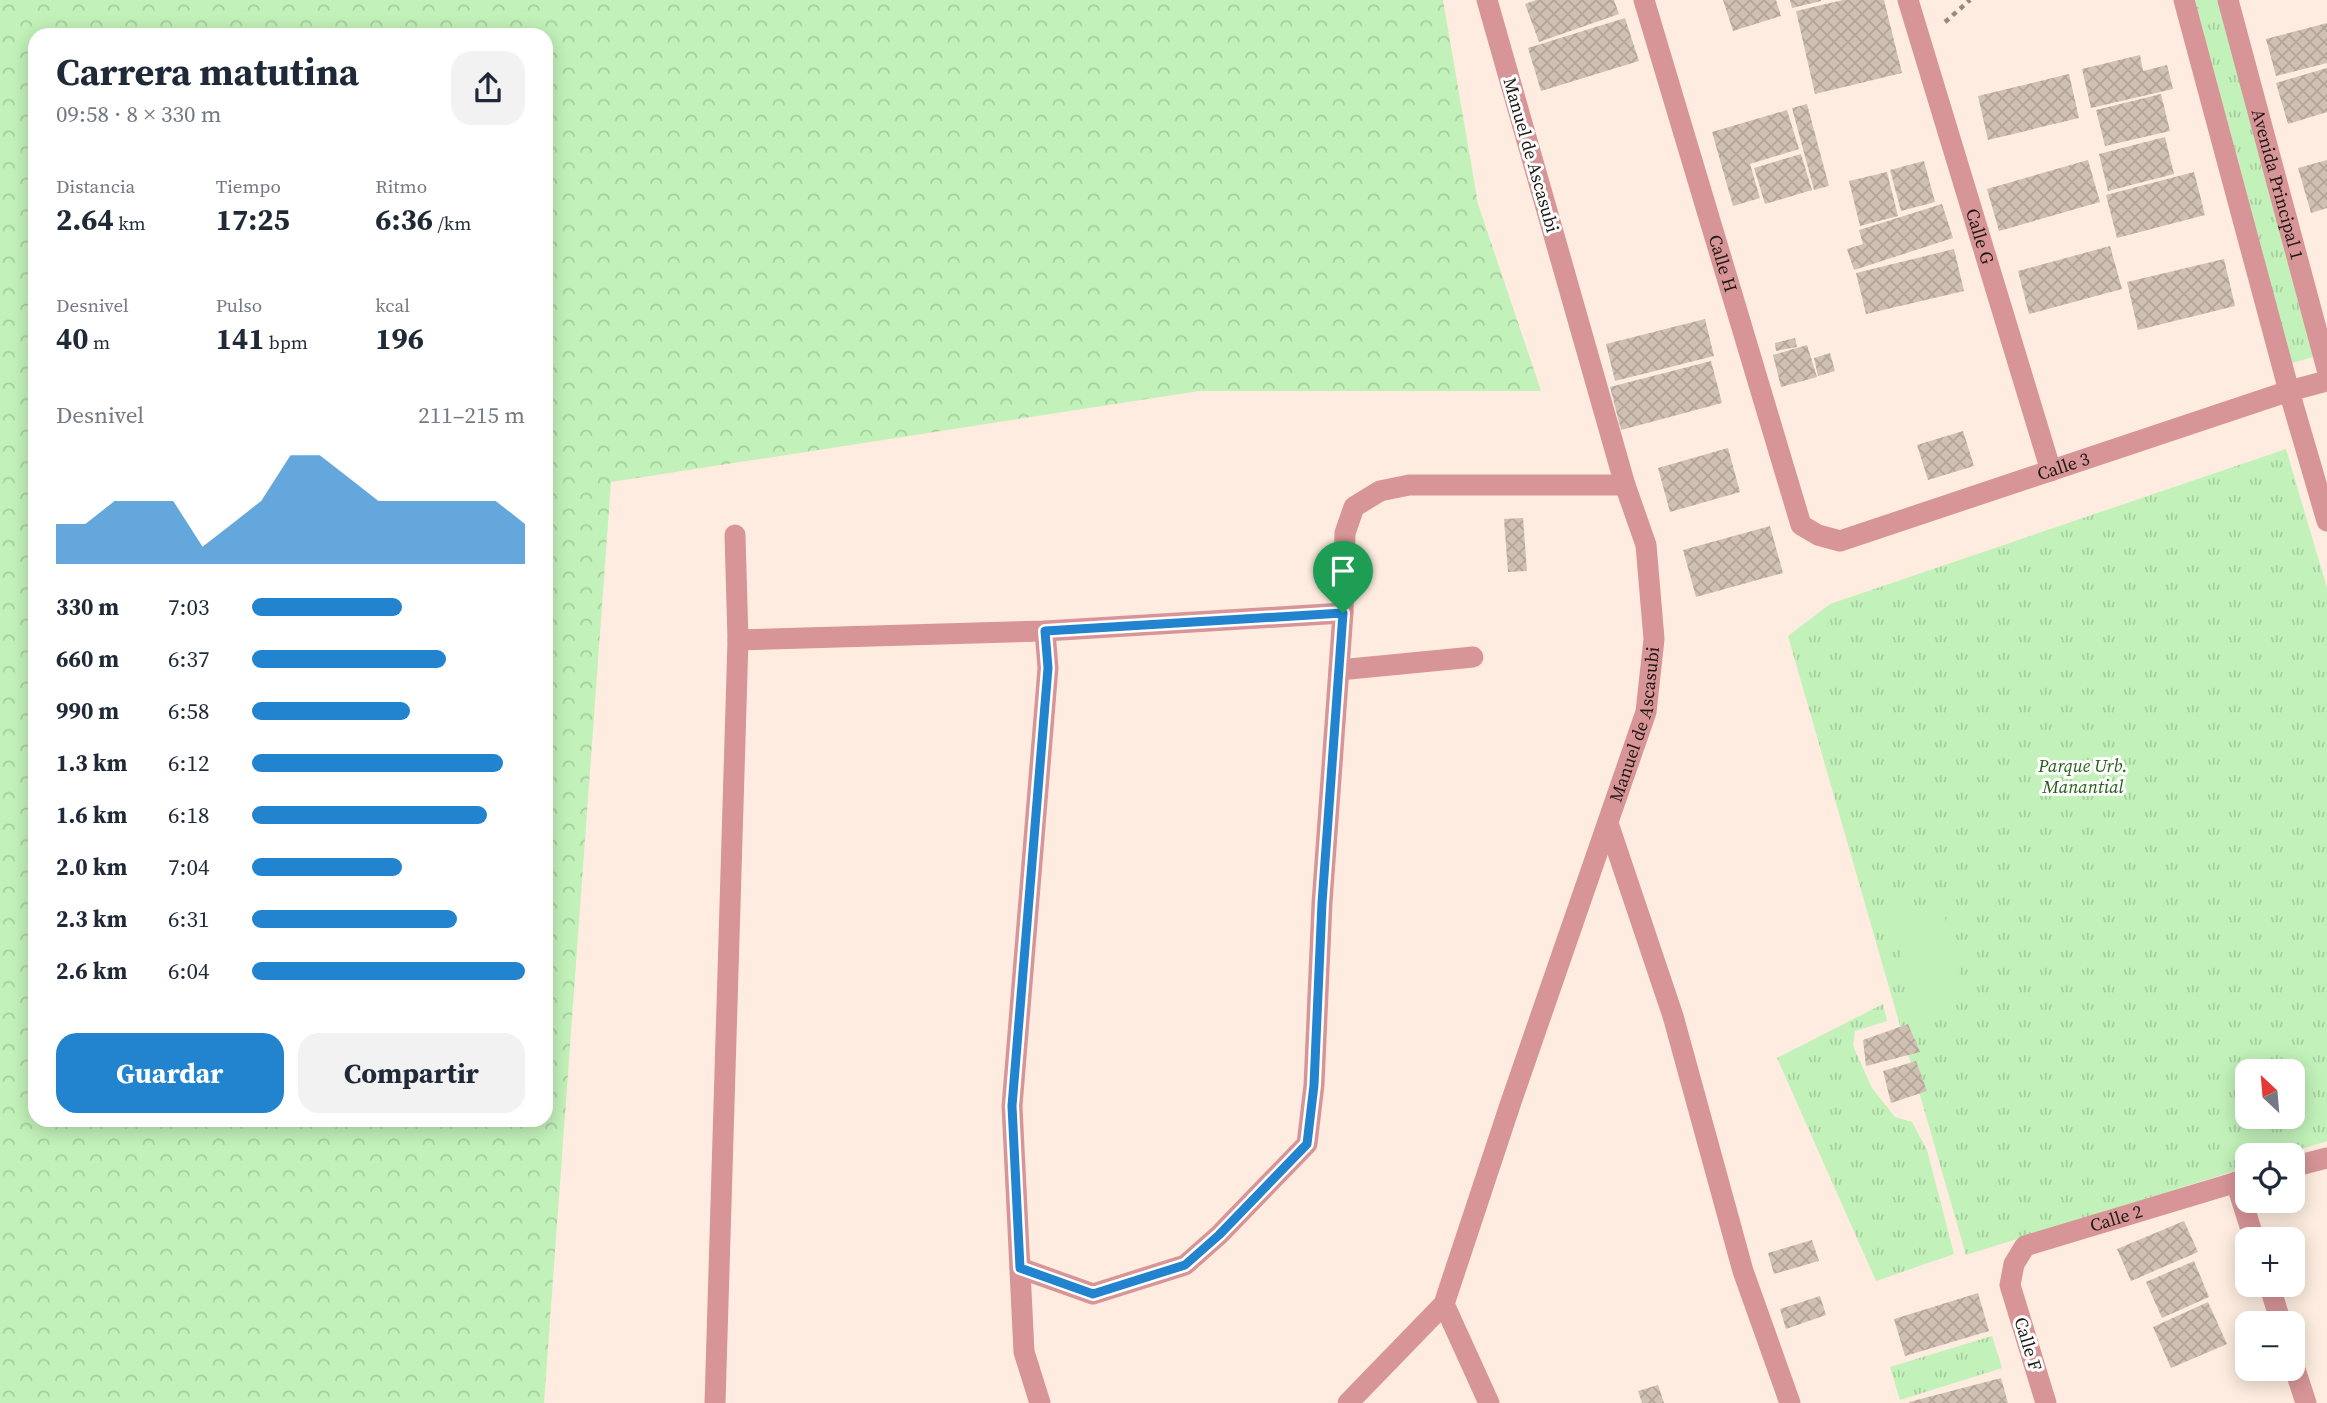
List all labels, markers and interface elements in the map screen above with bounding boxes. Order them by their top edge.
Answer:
text: Carrera matutina [56,46,359,98]
button: share [451,51,525,125]
street label: Manuel de Ascasubi [1497,75,1566,235]
text: 09:58 · 8 × 330 m [56,98,222,130]
street label: Avenida Principal 1 [2246,106,2310,262]
text: Distancia [56,173,135,199]
text: Tiempo [216,173,281,199]
text: Ritmo [375,173,427,199]
text: 2.64 [56,199,114,240]
text: 17:25 [216,199,290,240]
text: 6:36 [375,199,433,240]
street label: Calle G [1960,205,2000,267]
text: km [114,210,146,236]
text: /km [433,210,471,236]
street label: Calle H [1703,232,1744,295]
text: Desnivel [56,292,129,318]
text: Pulso [216,292,262,318]
text: kcal [375,292,410,318]
text: 40 [56,318,89,359]
text: 141 [216,318,264,359]
text: 196 [375,318,424,359]
text: m [89,329,110,355]
text: bpm [264,329,308,355]
text: Desnivel [56,399,144,431]
text: 211–215 m [418,399,525,431]
street label: Calle 3 [2034,446,2093,486]
pin [1313,541,1373,613]
icon: arrive [1324,552,1362,590]
text: 330 m [56,591,119,623]
text: 7:03 [168,591,209,623]
text: 660 m [56,643,119,675]
text: 6:37 [168,643,209,675]
street label: Manuel de Ascasubi [1603,645,1665,805]
text: 990 m [56,695,119,727]
text: 6:58 [168,695,209,727]
text: 1.3 km [56,747,127,779]
text: 6:12 [168,747,209,779]
park label: Parque Urb. Manantial [2037,753,2128,799]
text: 1.6 km [56,799,127,831]
text: 6:18 [168,799,209,831]
text: 2.0 km [56,851,127,883]
text: 7:04 [168,851,209,883]
text: 2.3 km [56,903,127,935]
text: 6:31 [168,903,209,935]
text: 2.6 km [56,955,127,987]
text: 6:04 [168,955,209,987]
button: Guardar [56,1033,284,1113]
button: Compartir [298,1033,525,1113]
north arrow [2235,1059,2305,1129]
map controls [2235,1059,2305,1381]
button: locate [2235,1143,2305,1213]
street label: Calle 2 [2087,1198,2145,1238]
button: + [2235,1227,2305,1297]
button: − [2235,1311,2305,1381]
street label: Calle F [2008,1314,2048,1374]

